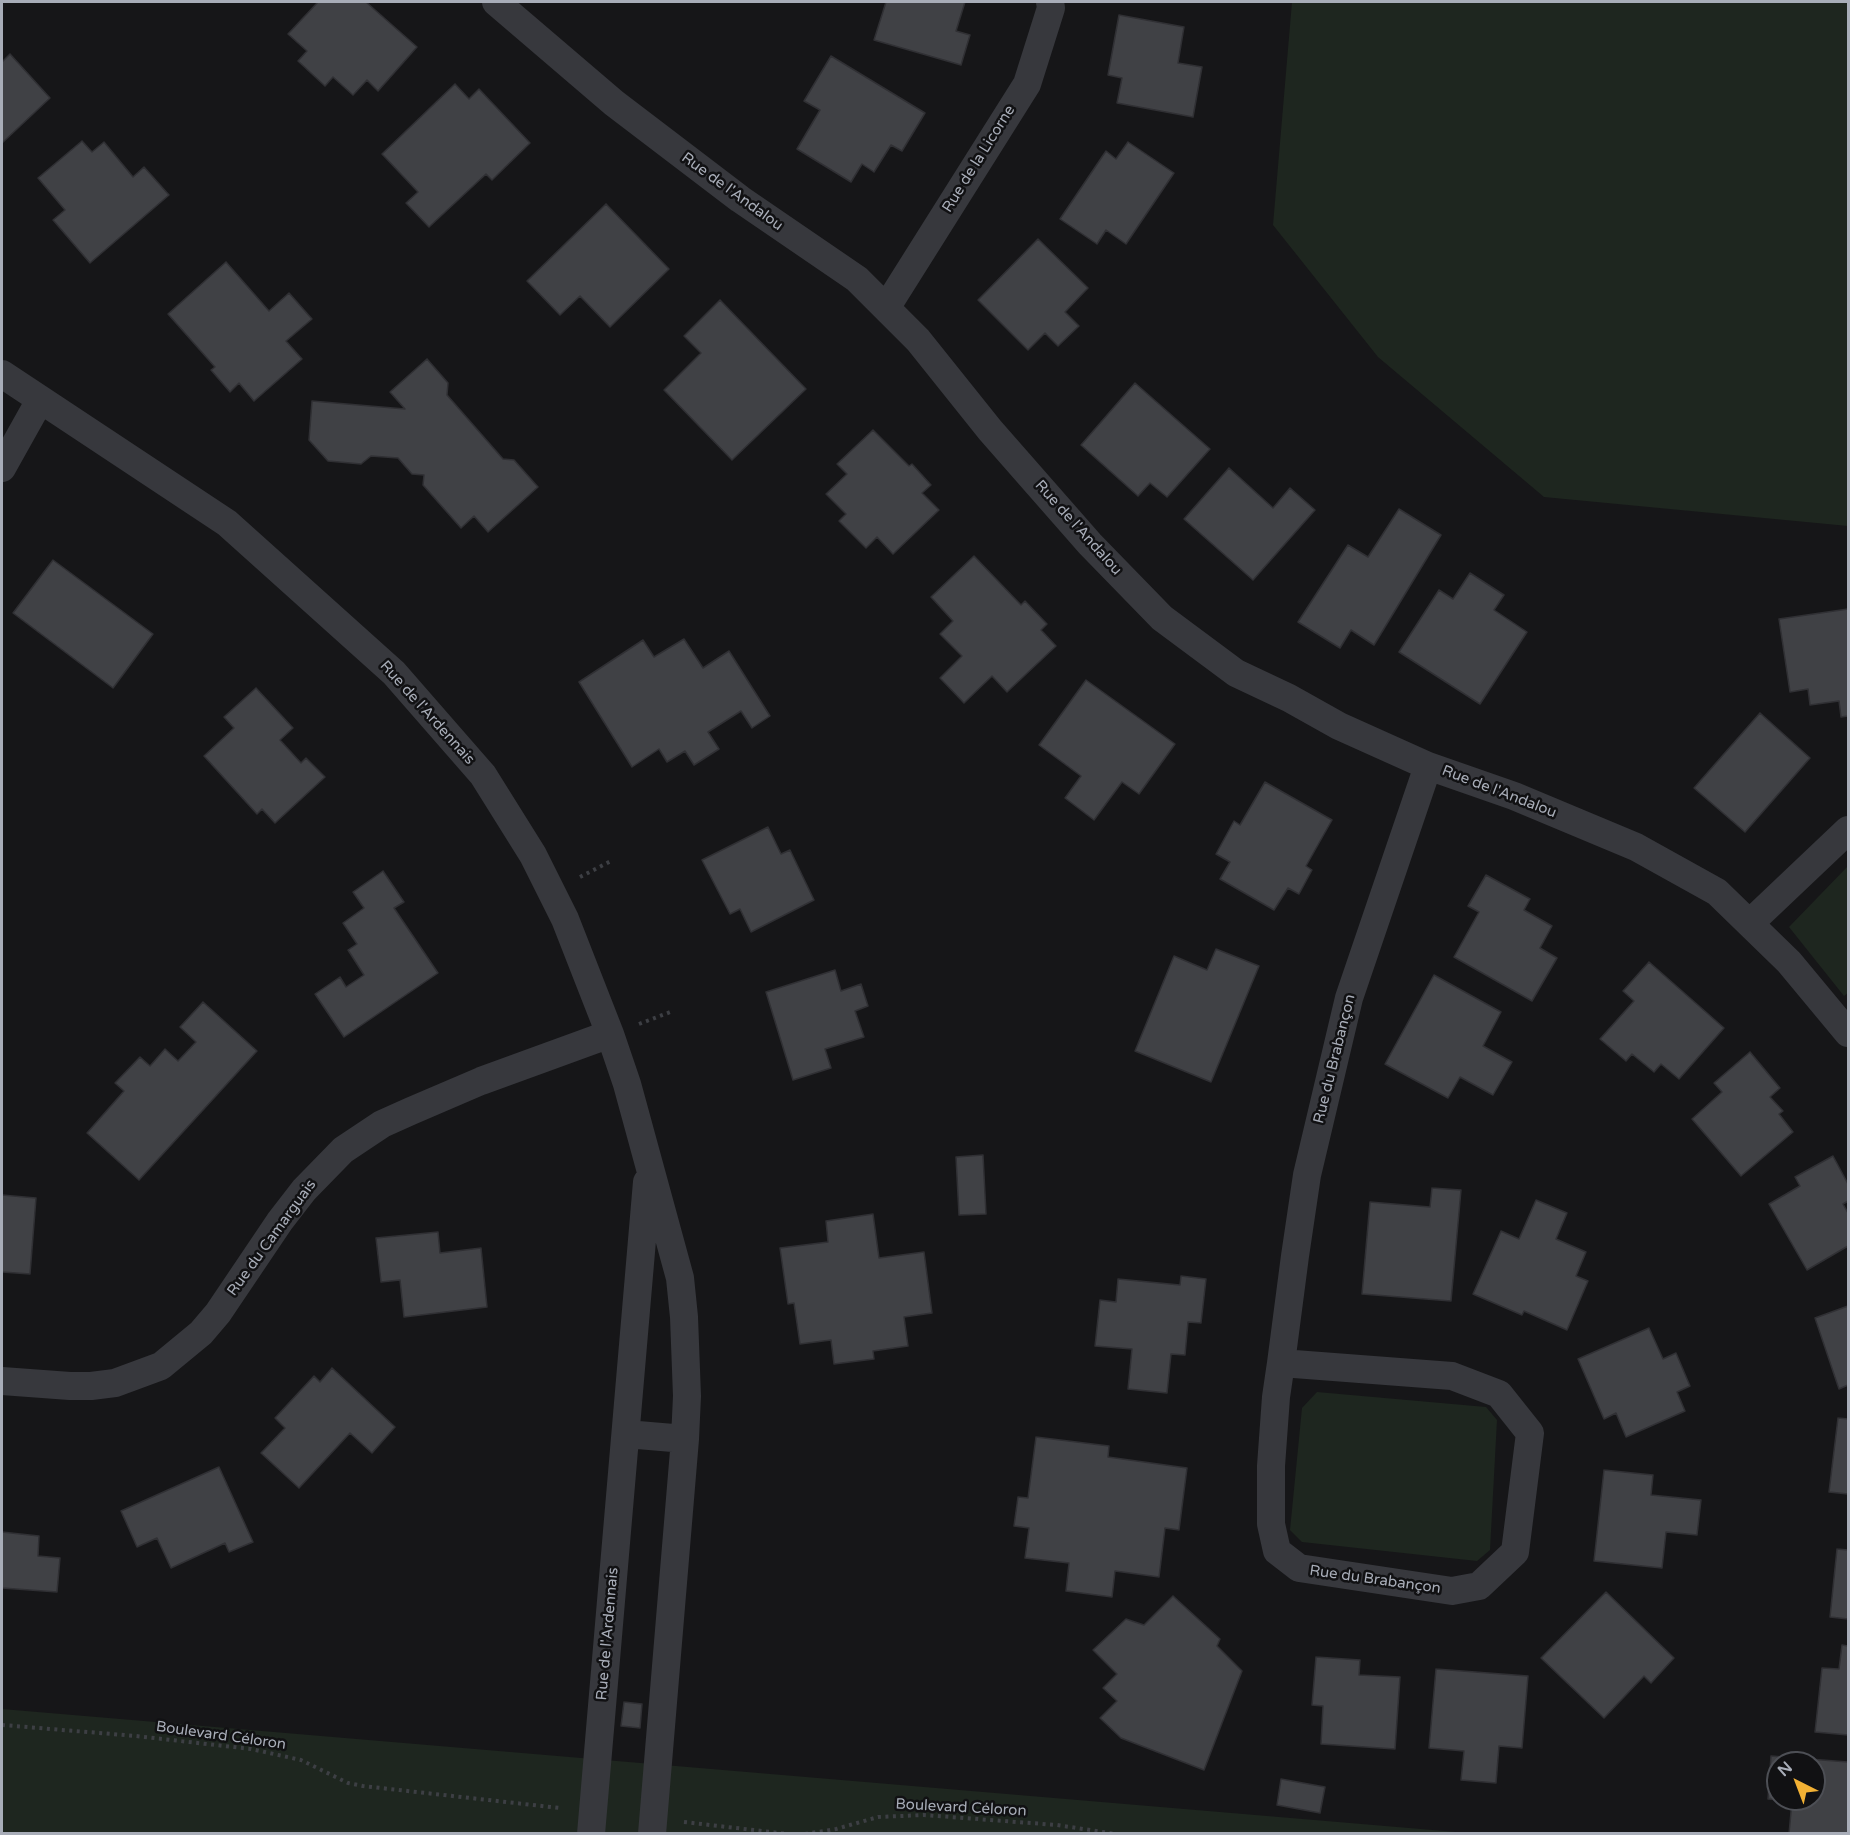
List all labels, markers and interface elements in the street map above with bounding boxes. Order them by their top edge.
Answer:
street label: Rue de la Licorne [939,102,1019,216]
street label: Rue de l'Andalou [678,149,786,235]
street label: Rue de l'Andalou [1031,477,1125,579]
street label: Rue de l'Ardennais [376,657,478,769]
street label: Rue de l'Andalou [1439,762,1559,822]
street label: Rue du Brabançon [1310,993,1360,1125]
street label: Rue du Camarguais [224,1176,320,1300]
street label: Rue du Brabançon [1308,1562,1442,1598]
street label: Rue de l'Ardennais [593,1567,623,1701]
street label: Boulevard Céloron [155,1718,287,1754]
north arrow [1766,1751,1826,1811]
text: N [1774,1757,1797,1781]
street label: Boulevard Céloron [895,1796,1027,1820]

